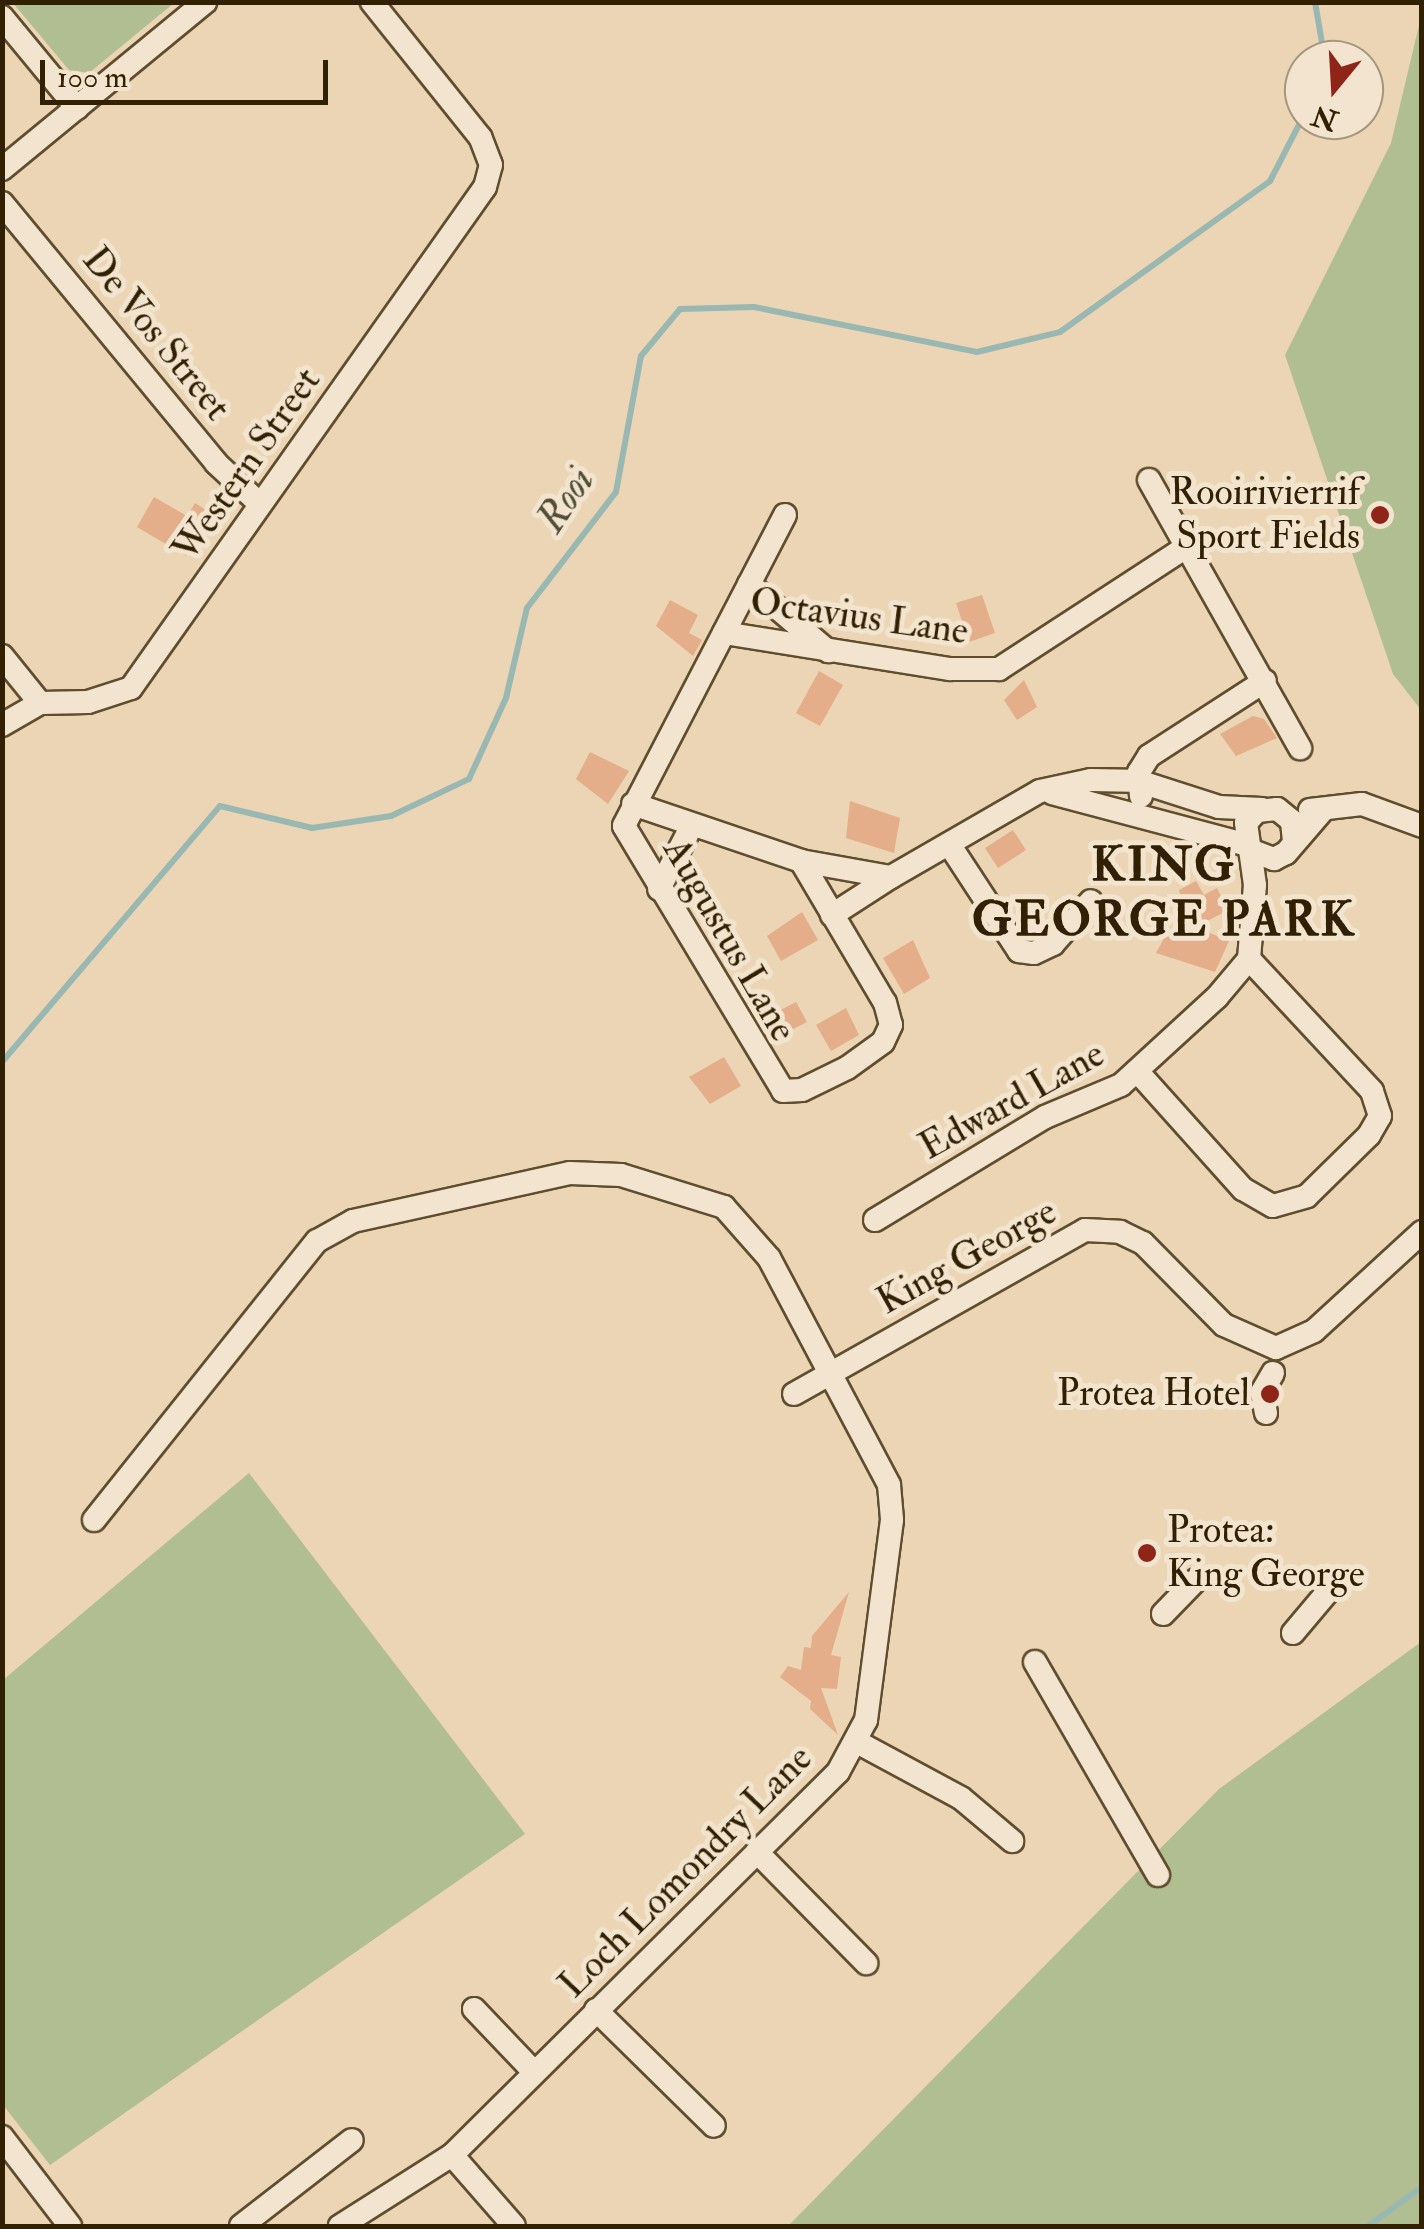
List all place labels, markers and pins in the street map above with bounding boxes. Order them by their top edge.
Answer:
place label: Rooirivierrif Sport Fields [1170,470,1360,560]
marker: Rooirivierrif Sport Fields [1369,504,1391,526]
place label: Protea Hotel [1057,1371,1250,1417]
marker: Protea Hotel [1259,1383,1281,1405]
place label: Protea: King George [1167,1508,1365,1598]
marker: Protea: King George [1136,1542,1158,1564]

